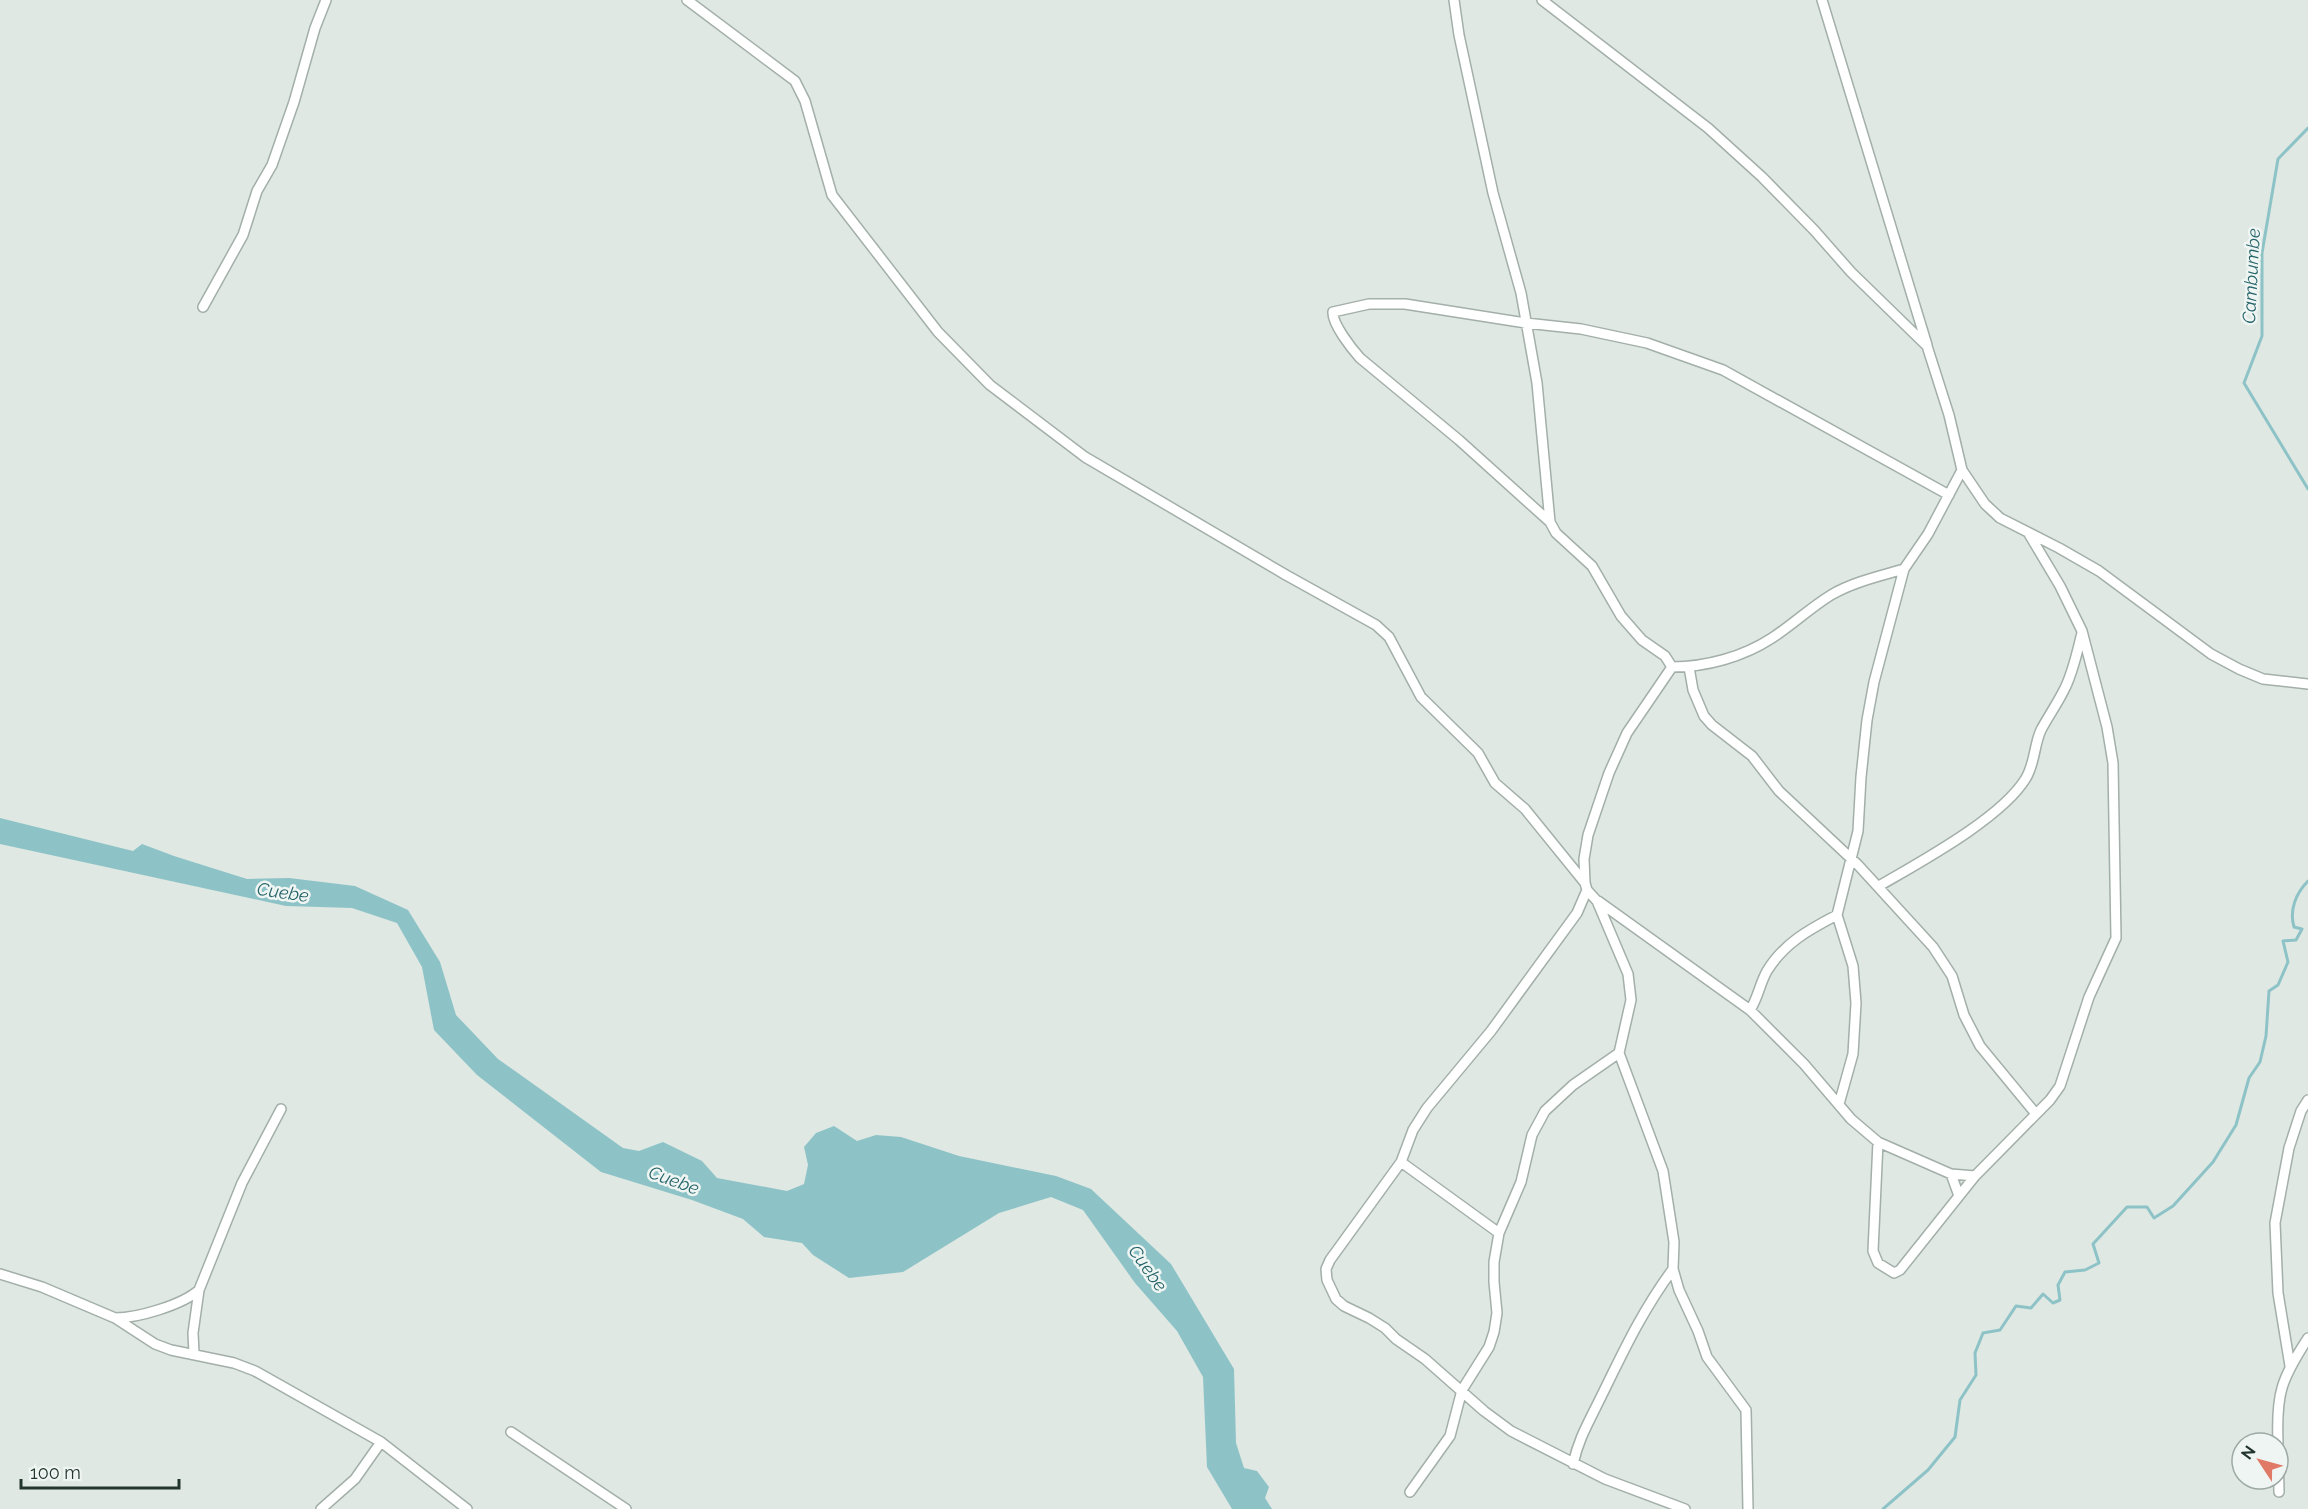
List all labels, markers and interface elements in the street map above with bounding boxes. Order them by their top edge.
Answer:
water label: Cambumbe [2238,227,2264,324]
water label: Cuebe [256,878,311,906]
water label: Cuebe [646,1161,702,1199]
water label: Cuebe [1124,1241,1172,1295]
north arrow [2230,1431,2290,1491]
text: N [2237,1442,2260,1463]
scale bar [21,1452,178,1490]
text: 100 m [30,1462,81,1483]

